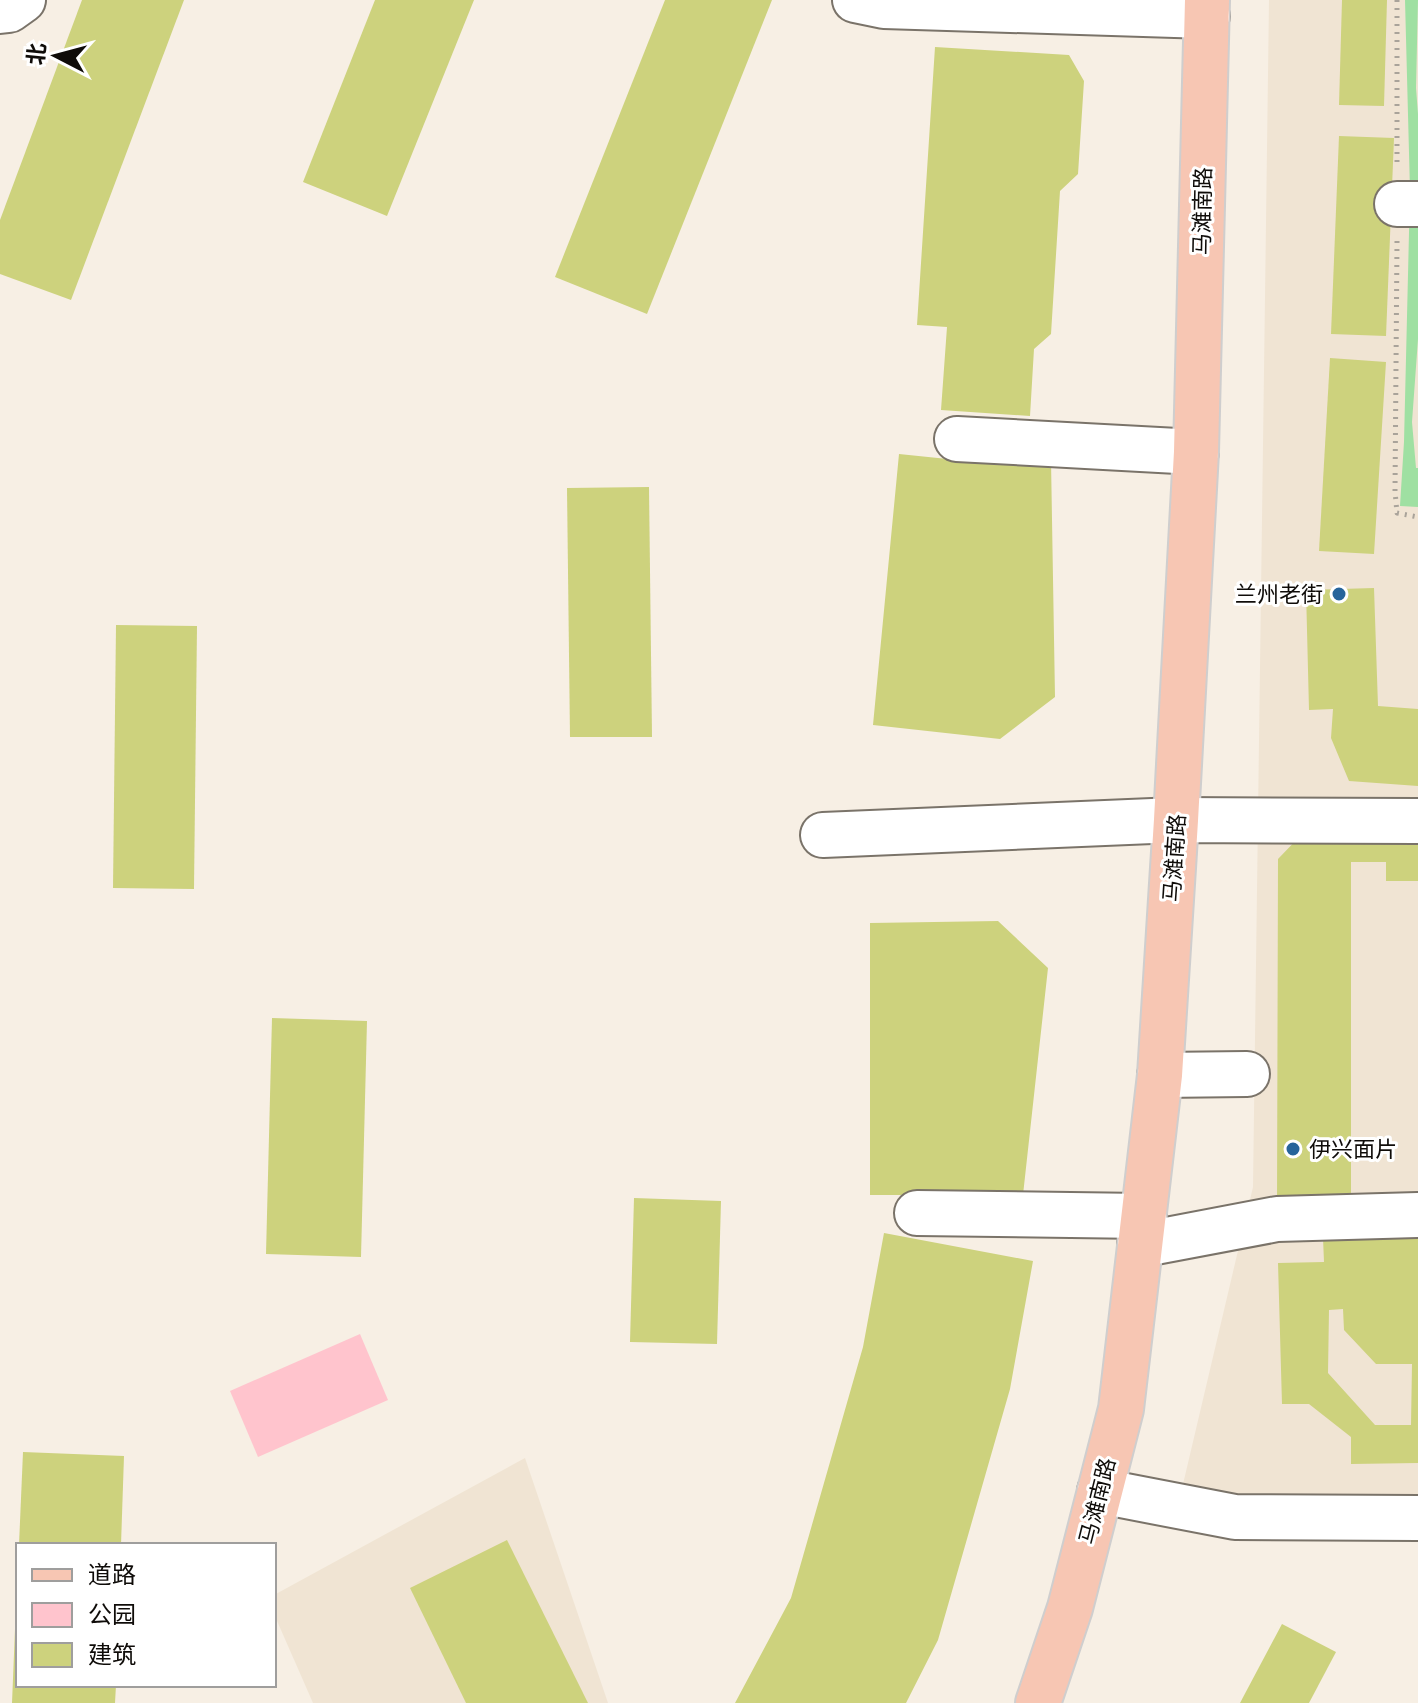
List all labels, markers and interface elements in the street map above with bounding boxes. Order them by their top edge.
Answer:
north arrow [16,16,96,96]
text: 北 [21,41,51,66]
street label: 马滩南路 [1187,167,1217,255]
place label: 兰州老街 [1235,580,1323,608]
marker: 兰州老街 [1330,585,1348,603]
street label: 马滩南路 [1157,813,1191,903]
place label: 伊兴面片 [1309,1135,1397,1163]
marker: 伊兴面片 [1284,1140,1302,1158]
street label: 马滩南路 [1073,1455,1121,1547]
legend [16,1543,276,1687]
text: 道路 [88,1559,136,1590]
text: 公园 [88,1599,136,1630]
text: 建筑 [88,1639,136,1670]

